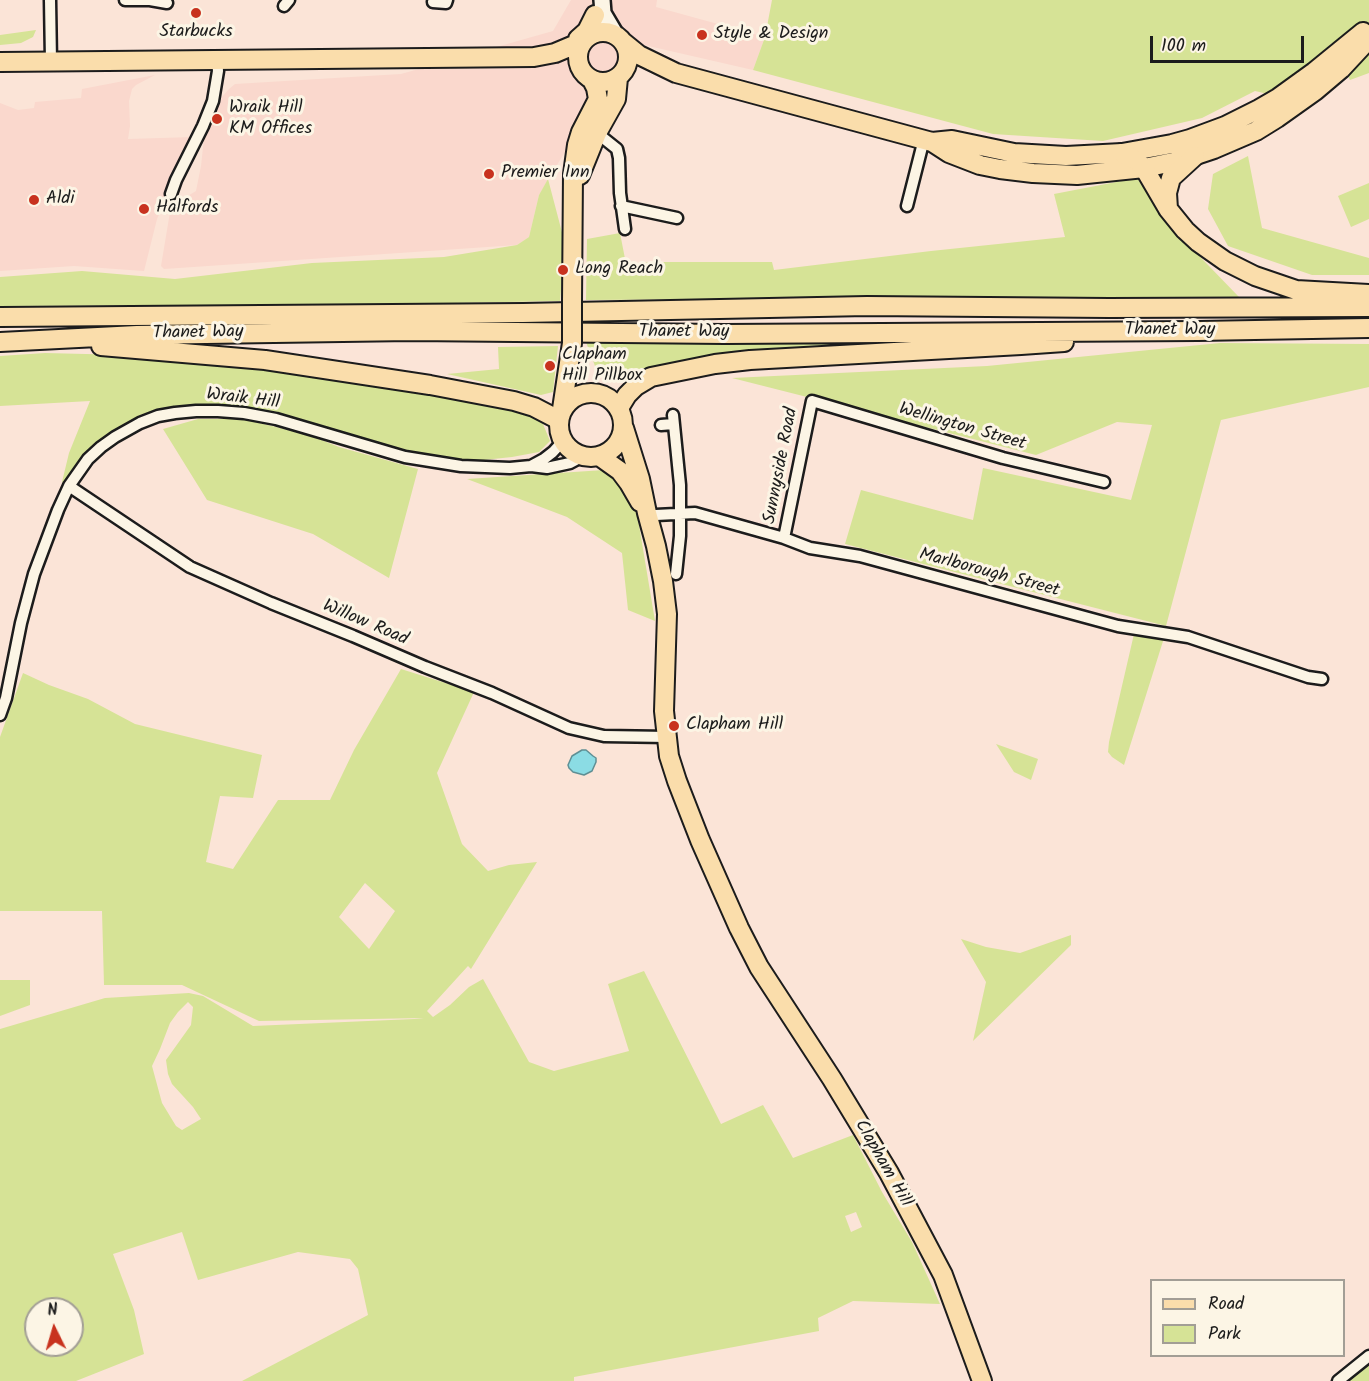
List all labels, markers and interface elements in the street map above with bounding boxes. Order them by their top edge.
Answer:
marker: Starbucks [189,6,203,20]
place label: Starbucks [159,22,233,44]
place label: Style & Design [714,24,828,46]
scale bar [1153,24,1308,62]
marker: Style & Design [695,28,709,42]
text: 100 m [1161,32,1206,61]
place label: Wraik Hill KM Offices [229,98,312,140]
marker: Wraik Hill KM Offices [210,112,224,126]
place label: Premier Inn [501,163,589,185]
marker: Premier Inn [482,167,496,181]
place label: Aldi [46,189,75,211]
marker: Aldi [27,193,41,207]
place label: Halfords [156,198,218,220]
marker: Halfords [137,202,151,216]
place label: Long Reach [575,259,663,281]
marker: Long Reach [556,263,570,277]
street label: Thanet Way [1125,320,1215,342]
street label: Thanet Way [153,322,243,346]
street label: Thanet Way [639,322,729,344]
place label: Clapham Hill Pillbox [562,345,643,388]
marker: Clapham Hill Pillbox [543,359,557,373]
street label: Wraik Hill [205,385,281,415]
street label: Wellington Street [896,400,1028,456]
street label: Sunnyside Road [760,406,804,526]
street label: Marlborough Street [916,545,1062,603]
street label: Willow Road [319,596,411,652]
place label: Clapham Hill [686,715,783,737]
marker: Clapham Hill [667,719,681,733]
street label: Clapham Hill [848,1117,916,1211]
legend [1150,1279,1345,1357]
text: Road [1208,1290,1244,1319]
north arrow [24,1297,84,1357]
text: N [46,1298,59,1323]
text: Park [1208,1320,1241,1349]

